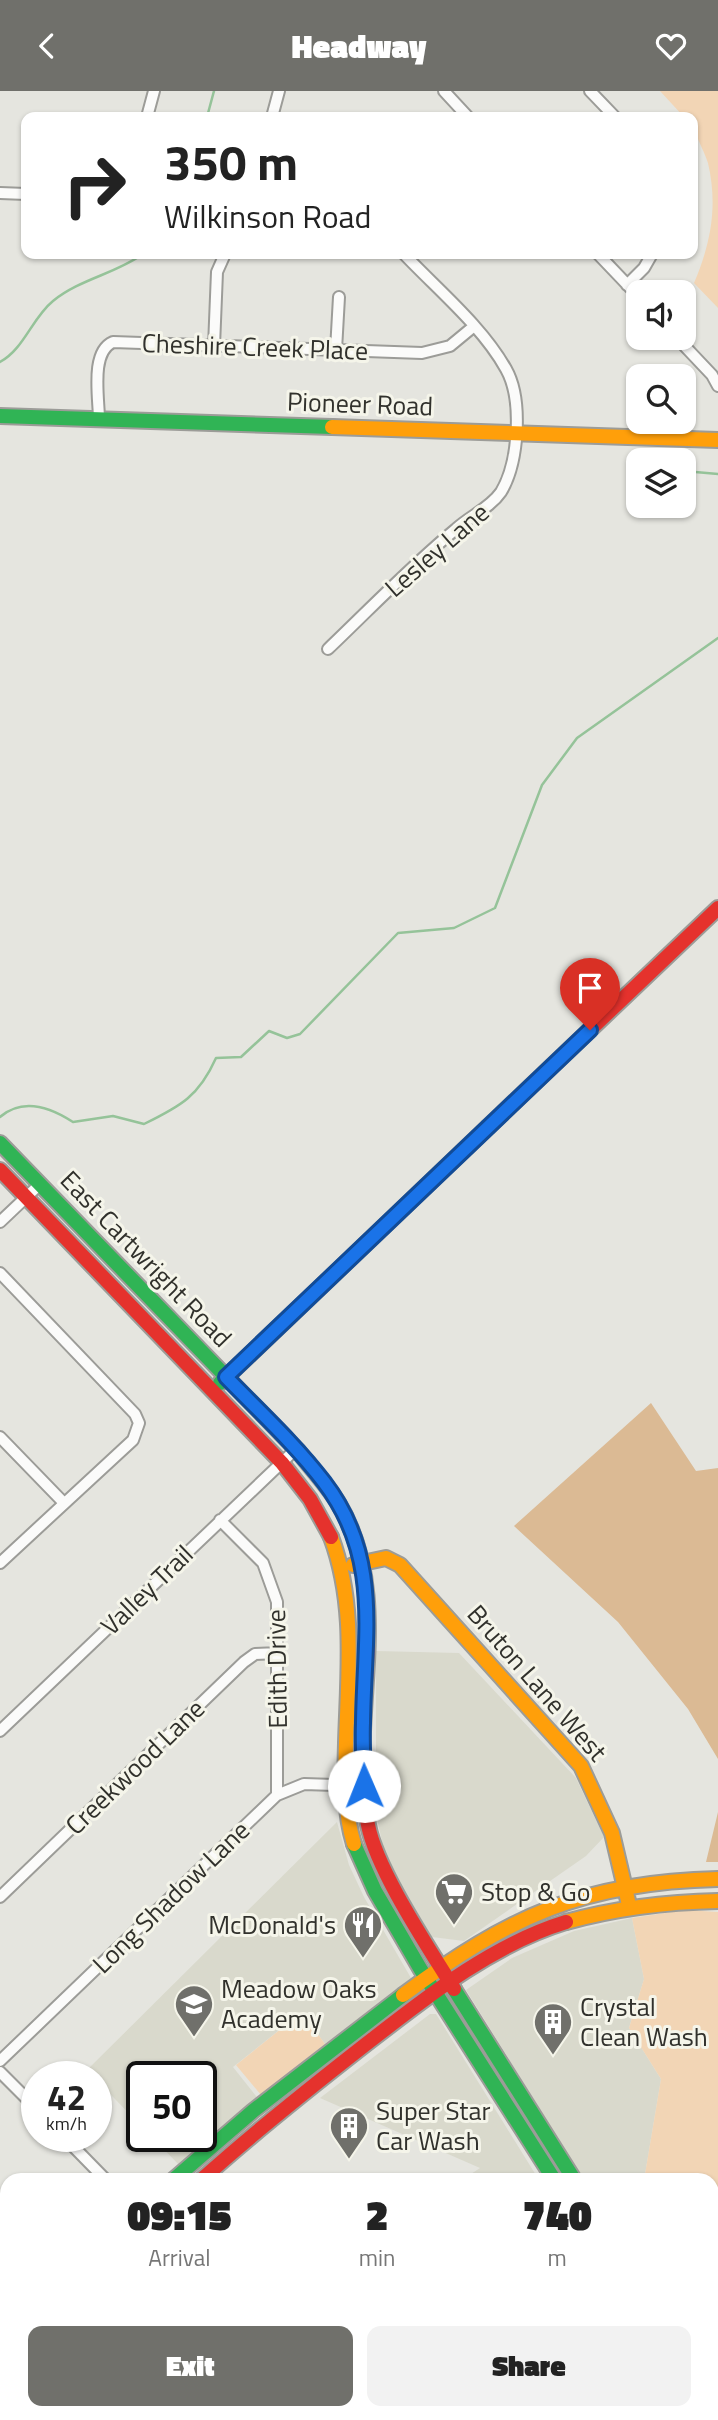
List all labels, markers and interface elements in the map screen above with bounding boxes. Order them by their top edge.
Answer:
text: Headway [292,22,426,70]
icon: back [28,27,66,65]
icon: heart [652,27,690,65]
text: 350 m [164,124,298,199]
icon: right [49,140,140,231]
text: Wilkinson Road [164,192,372,240]
map controls [626,280,696,518]
button: sound [626,280,696,350]
street label: Cheshire Creek Place [141,323,369,370]
button: search [626,364,696,434]
street label: Pioneer Road [286,381,434,426]
button: layers [626,448,696,518]
street label: Lesley Lane [376,493,498,606]
pin [560,958,620,1030]
icon: arrive [571,969,609,1007]
street label: East Cartwright Road [52,1161,241,1356]
street label: Valley Trail [91,1535,202,1644]
street label: Bruton Lane West [458,1596,617,1770]
street label: Edith Drive [256,1609,297,1729]
street label: Creekwood Lane [56,1690,213,1843]
position arrow [327,1749,401,1823]
street label: Long Shadow Lane [83,1811,258,1982]
supermarket icon: Stop & Go [433,1871,475,1926]
place label: Stop & Go [481,1872,591,1911]
restaurant icon: McDonald's [342,1904,384,1959]
place label: McDonald's [208,1905,336,1944]
place label: Meadow Oaks Academy [221,1969,376,2038]
school or university icon: Meadow Oaks Academy [173,1983,215,2038]
place label: Crystal Clean Wash [580,1987,708,2056]
building icon: Crystal Clean Wash [532,2001,574,2056]
speed limit sign: 50 [126,2061,217,2152]
text: 42 [47,2070,86,2124]
place label: Super Star Car Wash [376,2091,490,2160]
building icon: Super Star Car Wash [328,2105,370,2160]
text: km/h [46,2110,87,2137]
text: 09:15 [127,2182,232,2246]
text: 2 [366,2182,389,2246]
text: 740 [523,2182,592,2246]
text: Arrival [148,2240,211,2275]
text: min [359,2240,395,2275]
text: m [548,2240,567,2275]
button: Exit [28,2326,353,2406]
button: Share [367,2326,691,2406]

